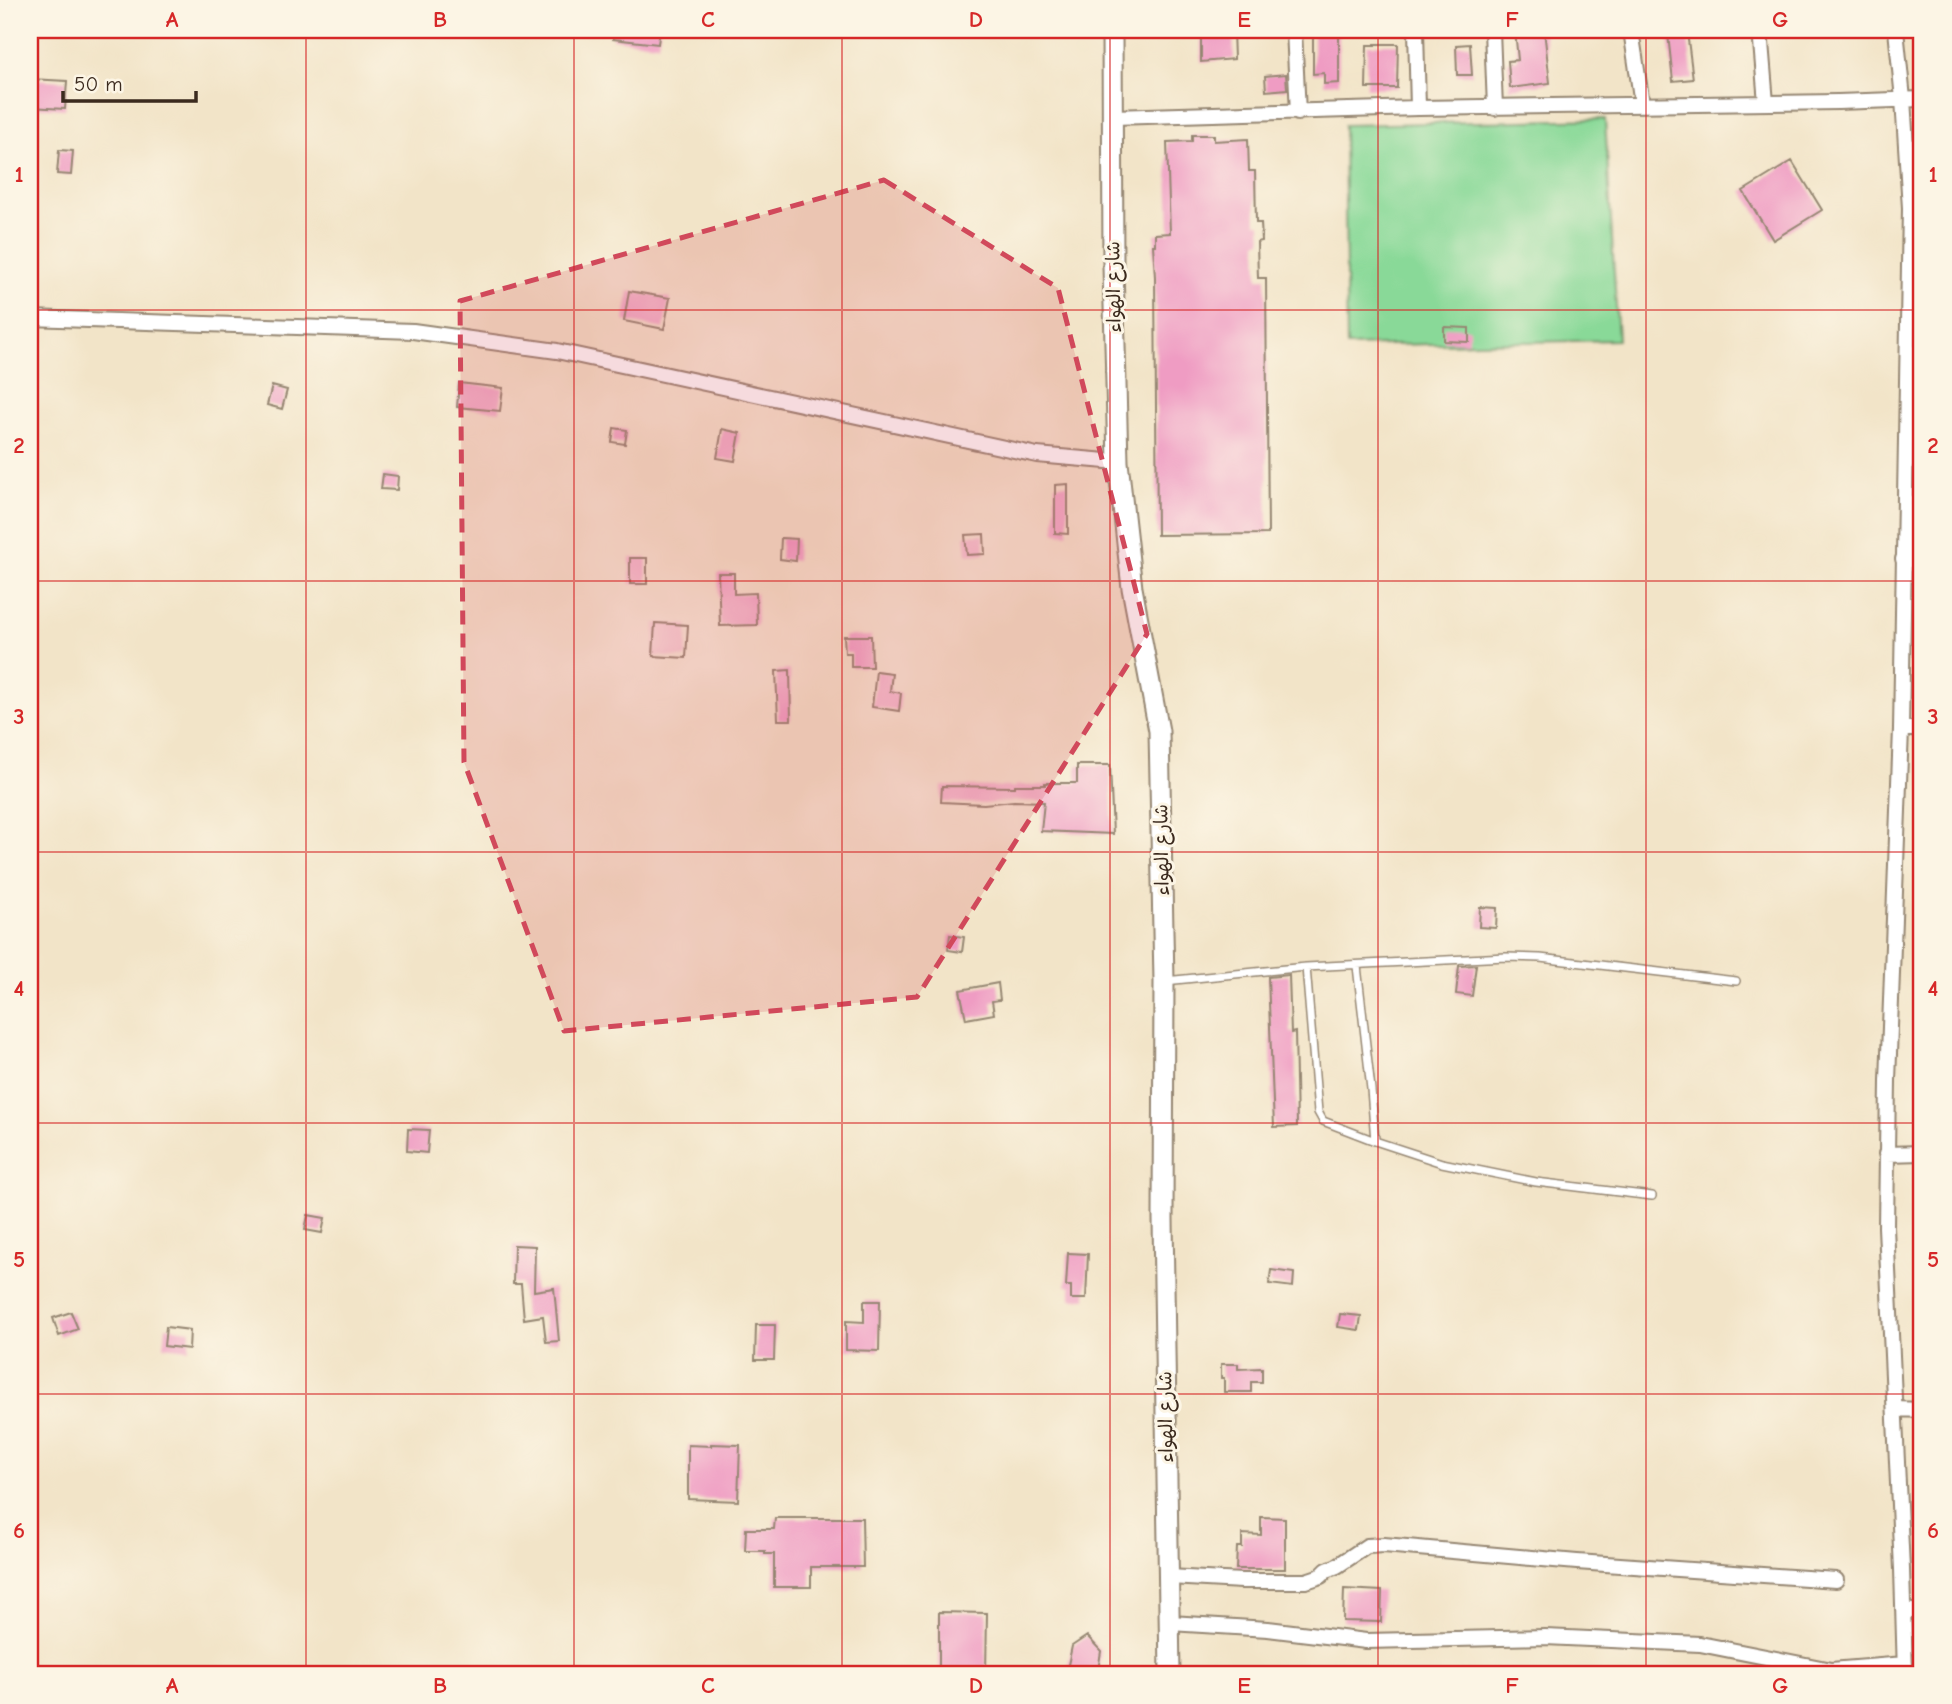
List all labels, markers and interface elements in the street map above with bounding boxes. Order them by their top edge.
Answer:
text: A [166,6,179,33]
text: B [433,6,447,33]
text: C [701,6,715,33]
text: D [969,6,983,33]
text: E [1237,6,1251,33]
text: F [1505,6,1519,33]
text: G [1772,6,1788,33]
scale bar [63,60,196,104]
text: 50 m [74,72,123,96]
text: 1 [14,161,24,188]
text: 1 [1928,161,1938,188]
street label: شارع الهواء [1102,241,1128,333]
text: 2 [13,432,25,459]
text: 2 [1927,432,1939,459]
text: 3 [13,703,25,730]
text: 3 [1927,703,1939,730]
street label: شارع الهواء [1150,804,1176,896]
text: 4 [14,975,25,1002]
text: 4 [1928,975,1939,1002]
text: 5 [13,1246,25,1273]
text: 5 [1927,1246,1939,1273]
street label: شارع الهواء [1154,1371,1180,1463]
text: 6 [13,1517,25,1544]
text: 6 [1927,1517,1939,1544]
text: A [166,1672,179,1699]
text: B [433,1672,447,1699]
text: C [701,1672,715,1699]
text: D [969,1672,983,1699]
text: E [1237,1672,1251,1699]
text: F [1505,1672,1519,1699]
text: G [1772,1672,1788,1699]

